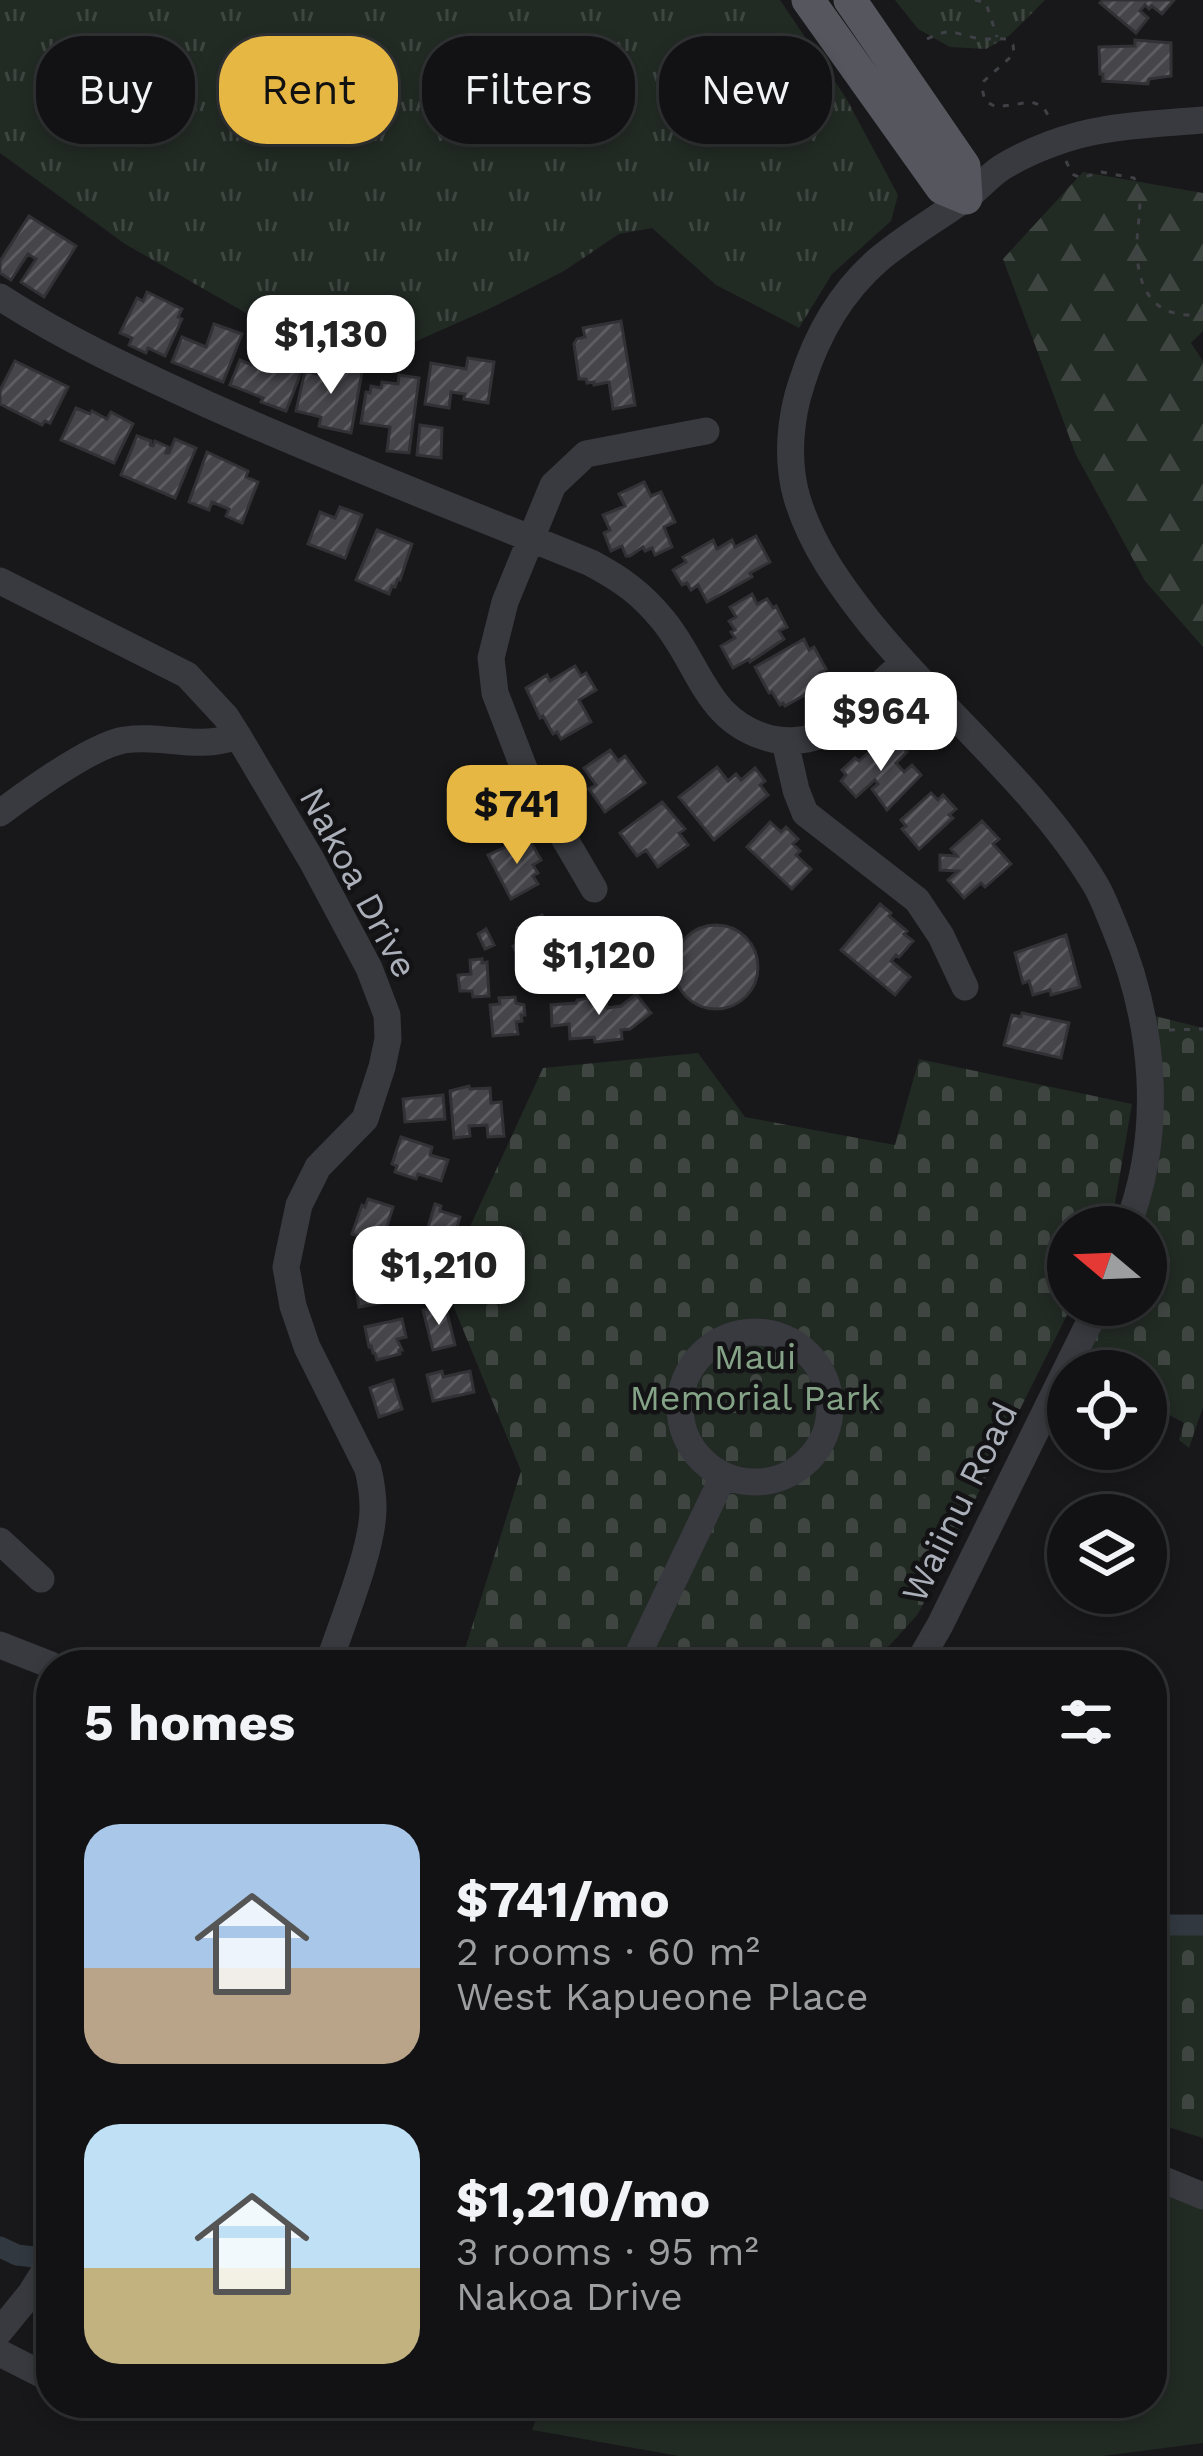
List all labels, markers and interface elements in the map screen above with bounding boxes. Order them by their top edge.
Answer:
chip: Buy [36,36,195,144]
chip: Rent [219,36,398,144]
chip: Filters [422,36,635,144]
chip: New [659,36,832,144]
pin: $1,130 [233,295,429,397]
text: $1,130 [274,311,388,356]
pin: $964 [810,672,952,774]
text: $964 [832,688,930,733]
pin: $741 [446,765,588,867]
street label: Nakoa Drive [290,780,426,985]
text: $741 [474,781,560,826]
pin: $1,120 [501,916,697,1018]
text: $1,120 [542,932,656,977]
north arrow [1047,1206,1167,1326]
map controls [1047,1206,1167,1614]
pin: $1,210 [341,1226,537,1328]
text: $1,210 [380,1242,498,1287]
park label: Maui Memorial Park [629,1336,881,1419]
button: locate [1047,1350,1167,1470]
street label: Waiinu Road [893,1396,1026,1609]
button: layers [1047,1494,1167,1614]
icon: filters [1053,1689,1119,1755]
text: 5 homes [84,1693,295,1752]
text: $741/mo [456,1870,670,1929]
icon: home [180,1872,324,2016]
text: 2 rooms · 60 m² [456,1929,760,1974]
text: West Kapueone Place [456,1974,868,2019]
text: $1,210/mo [456,2170,710,2229]
icon: home [180,2172,324,2316]
text: 3 rooms · 95 m² [456,2229,759,2274]
text: Nakoa Drive [456,2274,683,2319]

